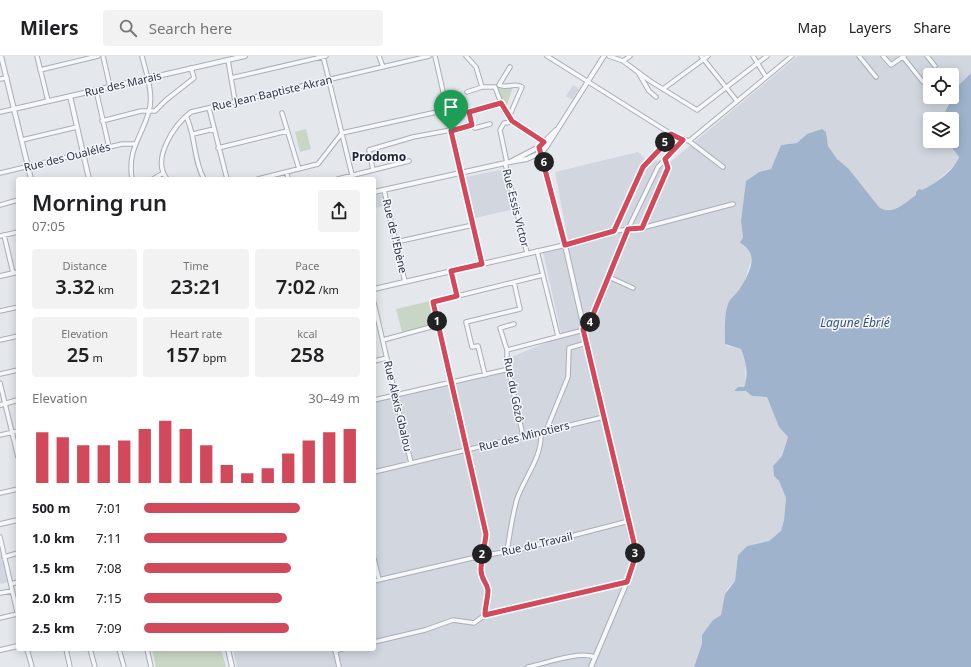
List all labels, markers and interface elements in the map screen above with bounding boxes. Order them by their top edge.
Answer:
search box [103,10,383,46]
text: Milers [20,15,79,41]
icon: search [117,17,139,39]
text: Search here [149,18,232,38]
text: Map [798,18,827,37]
text: Layers [849,18,891,37]
text: Share [913,18,951,37]
street label: Rue des Marais [83,67,163,100]
map controls [923,68,959,148]
button: locate [923,68,959,104]
street label: Rue Jean Baptiste Akran [210,71,334,114]
pin [434,90,468,131]
icon: arrive [440,96,462,118]
button: layers [923,112,959,148]
pin: 5 [655,132,675,152]
text: 5 [662,134,668,149]
street label: Rue des Oualélés [22,139,112,175]
district label: Prodomo [352,148,406,165]
pin: 6 [534,152,554,172]
text: 6 [541,154,547,169]
street label: Rue Essis Victor [500,167,534,249]
text: Morning run [32,187,167,217]
button: share [318,190,360,232]
street label: Rue de l'Ebène [380,197,411,275]
text: 07:05 [32,217,65,235]
text: Distance [62,258,107,273]
text: Time [183,258,209,273]
text: Pace [295,258,319,273]
text: 3.32 [55,273,95,300]
text: 23:21 [170,273,222,300]
text: 7:02 [276,273,316,300]
text: km [95,282,114,297]
text: /km [316,282,339,297]
pin: 1 [427,311,447,331]
pin: 4 [580,312,600,332]
text: 1 [434,313,440,328]
text: 4 [587,314,593,329]
water label: Lagune Ébrié [820,314,890,331]
text: Elevation [61,326,108,341]
text: Heart rate [170,326,222,341]
text: kcal [297,326,317,341]
text: 25 [67,341,90,368]
text: 157 [165,341,200,368]
text: 258 [290,341,324,368]
text: m [90,350,103,365]
text: bpm [200,350,227,365]
street label: Rue du Gôzô [501,356,528,424]
street label: Rue Alexis Gbalou [381,359,416,453]
text: Elevation [32,389,88,407]
text: 30–49 m [308,389,360,407]
street label: Rue des Minotiers [477,417,571,454]
text: 500 m [32,499,70,517]
text: 7:01 [96,499,122,517]
street label: Rue du Travail [500,528,574,559]
text: 1.0 km [32,529,75,547]
text: 7:11 [96,529,122,547]
pin: 3 [625,543,645,563]
pin: 2 [472,544,492,564]
text: 3 [632,545,638,560]
text: 2 [479,546,485,561]
text: 1.5 km [32,559,75,577]
text: 7:08 [96,559,122,577]
text: 2.0 km [32,589,75,607]
text: 7:15 [96,589,122,607]
text: 2.5 km [32,619,75,637]
text: 7:09 [96,619,122,637]

